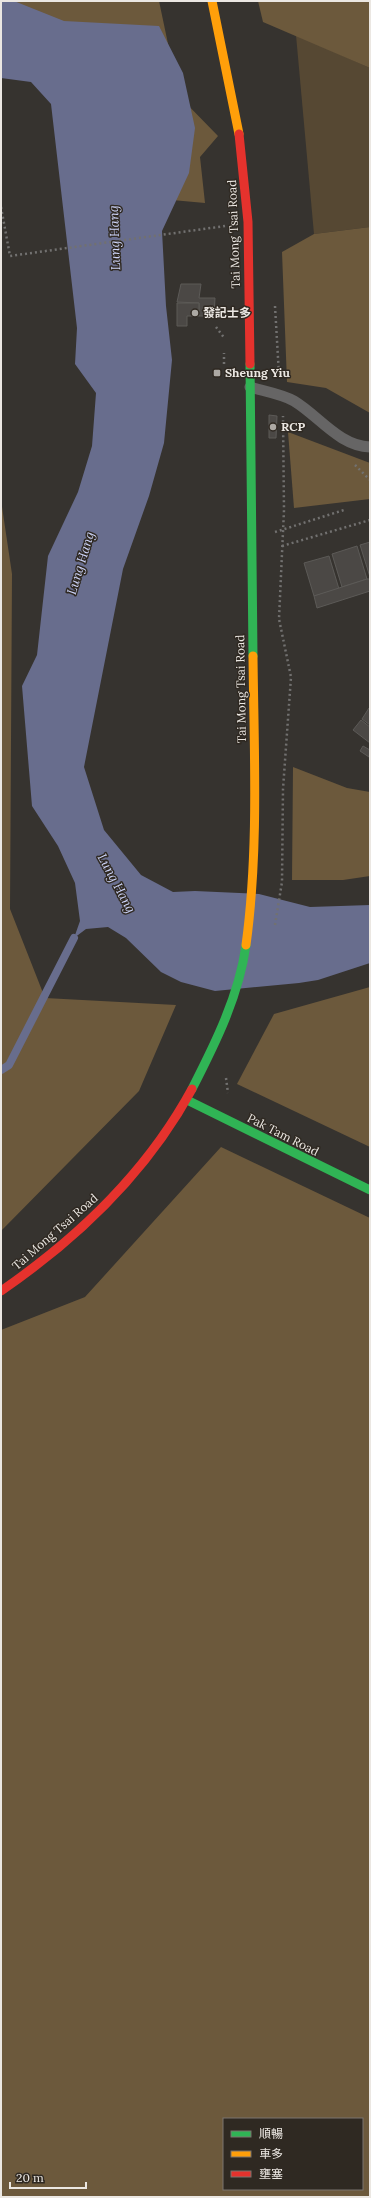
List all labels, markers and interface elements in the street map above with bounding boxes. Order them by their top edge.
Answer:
street label: Tai Mong Tsai Road [224,179,243,289]
water label: Lung Hang [105,205,124,271]
place label: 發記士多 [203,305,251,320]
marker: 發記士多 [190,308,200,318]
place label: Sheung Yiu [225,365,291,380]
marker: Sheung Yiu [212,368,222,378]
place label: RCP [281,419,305,434]
marker: RCP [268,422,278,432]
water label: Lung Hang [63,530,98,597]
street label: Tai Mong Tsai Road [232,635,249,743]
water label: Lung Hang [94,851,139,916]
street label: Pak Tam Road [245,1110,322,1159]
street label: Tai Mong Tsai Road [9,1190,101,1273]
legend [223,2118,363,2190]
text: 順暢 [259,2126,283,2141]
text: 車多 [259,2146,283,2161]
scale bar [10,2164,86,2190]
text: 壅塞 [259,2166,283,2181]
text: 20 m [16,2170,44,2185]

